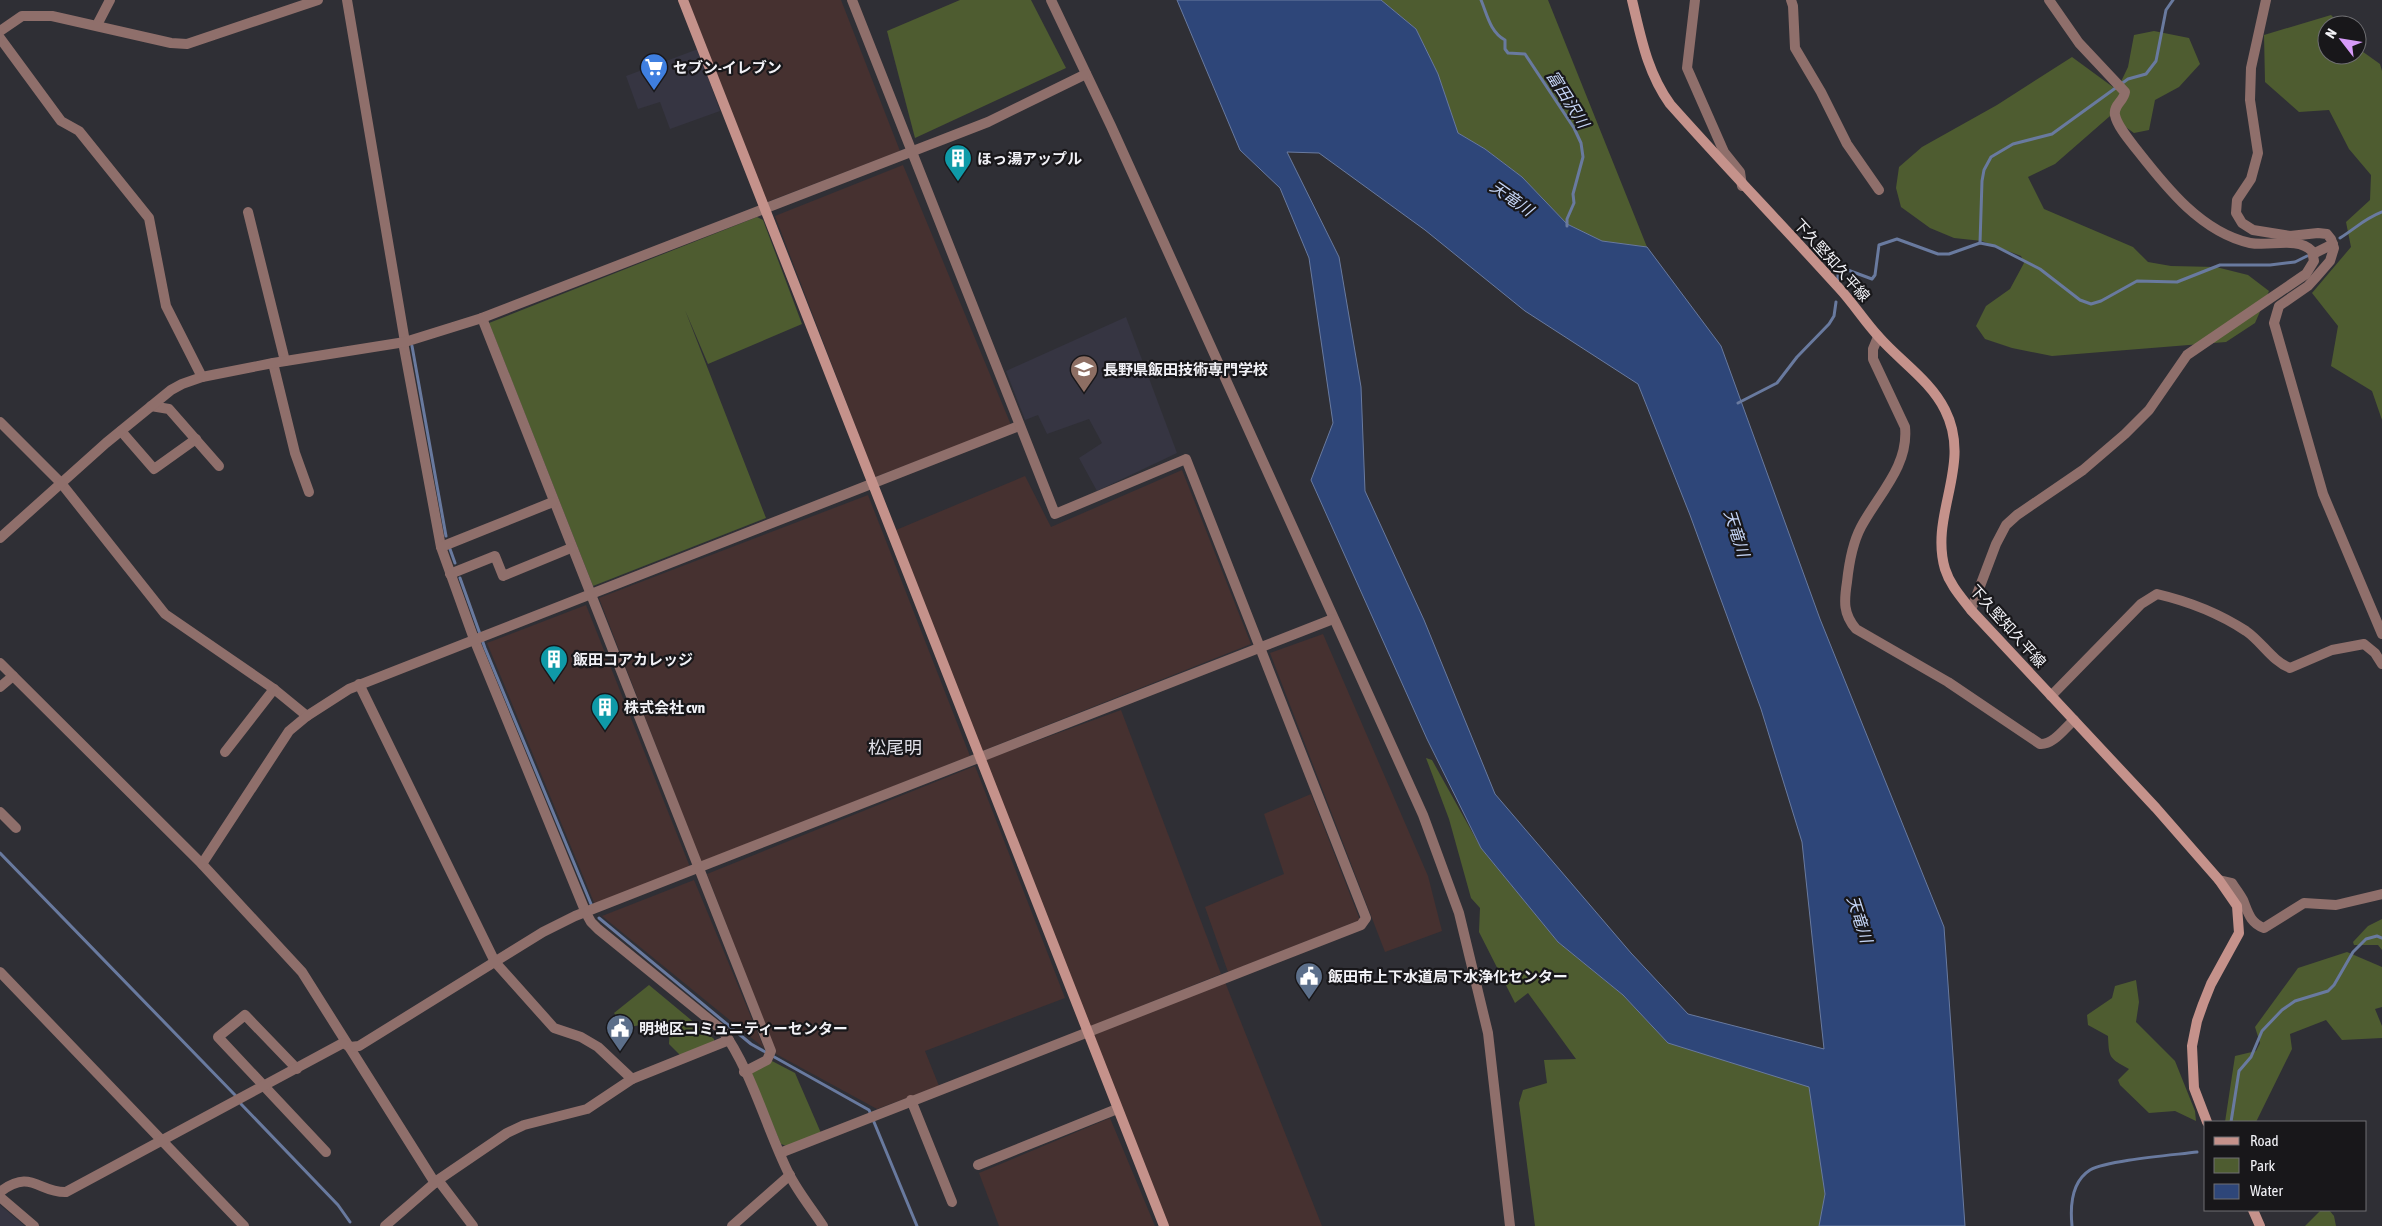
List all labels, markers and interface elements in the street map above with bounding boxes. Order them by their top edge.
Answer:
north arrow [2317,15,2367,65]
text: N [2322,26,2340,41]
supermarket icon: セブン-イレブン [639,52,669,91]
place label: セブン-イレブン [673,59,782,76]
water label: 富田沢川 [1543,67,1594,133]
building icon: ほっ湯アップル [943,143,973,182]
place label: ほっ湯アップル [977,150,1082,167]
water label: 天竜川 [1487,177,1538,220]
street label: 下久堅知久平線 [1791,215,1873,305]
school or university icon: 長野県飯田技術専門学校 [1069,354,1099,393]
place label: 長野県飯田技術専門学校 [1103,361,1268,378]
water label: 天竜川 [1721,507,1754,561]
street label: 下久堅知久平線 [1967,581,2049,671]
building icon: 飯田コアカレッジ [539,644,569,683]
place label: 飯田コアカレッジ [573,651,693,668]
building icon: 株式会社 cvn [590,692,620,731]
place label: 株式会社 cvn [624,699,705,716]
district label: 松尾明 [868,737,922,758]
water label: 天竜川 [1844,893,1877,947]
public building icon: 飯田市上下水道局下水浄化センター [1294,961,1324,1000]
place label: 飯田市上下水道局下水浄化センター [1328,968,1568,985]
public building icon: 明地区コミュニティーセンター [605,1013,635,1052]
place label: 明地区コミュニティーセンター [639,1020,848,1037]
legend [2204,1121,2367,1211]
text: Road [2250,1132,2279,1149]
text: Park [2250,1157,2275,1174]
text: Water [2250,1182,2283,1199]

